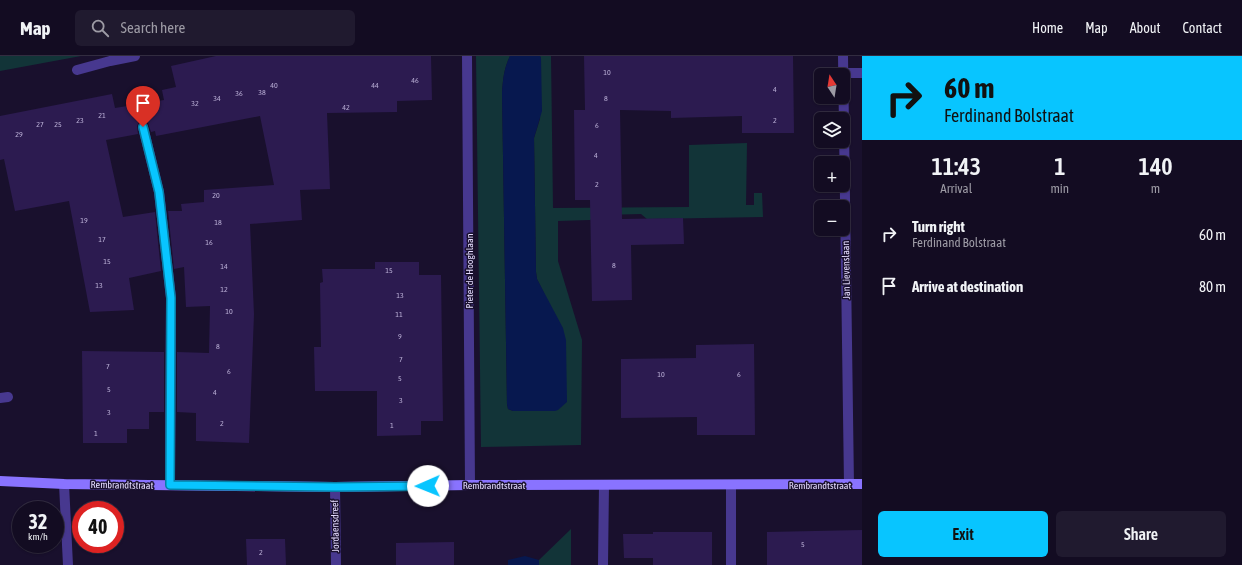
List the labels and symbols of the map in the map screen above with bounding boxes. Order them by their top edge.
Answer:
house number: 10 [603,68,611,77]
north arrow [814,68,850,104]
house number: 46 [411,76,419,85]
house number: 40 [270,81,278,90]
house number: 44 [371,81,379,90]
house number: 4 [773,85,777,94]
pin [126,86,160,127]
house number: 38 [258,88,266,97]
house number: 36 [235,89,243,98]
house number: 34 [213,94,221,103]
house number: 8 [604,94,608,103]
house number: 32 [191,99,199,108]
house number: 42 [342,103,350,112]
house number: 21 [98,111,106,120]
house number: 23 [76,116,84,125]
house number: 2 [773,116,777,125]
house number: 27 [36,120,44,129]
house number: 25 [54,120,62,129]
house number: 6 [595,121,599,130]
house number: 29 [15,130,23,139]
house number: 4 [594,151,598,160]
house number: 2 [595,180,599,189]
house number: 20 [212,191,220,200]
house number: 19 [80,216,88,225]
house number: 18 [214,218,222,227]
street label: Pieter de Hooghlaan [464,233,475,309]
house number: 17 [98,235,106,244]
house number: 16 [205,238,213,247]
street label: Jan Lievenslaan [840,241,852,299]
house number: 15 [103,257,111,266]
house number: 8 [612,261,616,270]
house number: 14 [220,262,228,271]
house number: 15 [385,266,393,275]
house number: 13 [95,281,103,290]
house number: 12 [220,285,228,294]
house number: 13 [396,291,404,300]
house number: 10 [225,307,233,316]
house number: 11 [395,310,403,319]
house number: 9 [398,332,402,341]
house number: 8 [216,342,220,351]
house number: 7 [399,355,403,364]
house number: 7 [106,362,110,371]
house number: 6 [227,367,231,376]
house number: 10 [657,370,665,379]
house number: 6 [737,370,741,379]
house number: 5 [398,374,402,383]
house number: 5 [107,385,111,394]
house number: 4 [213,388,217,397]
house number: 3 [399,396,403,405]
house number: 3 [107,408,111,417]
house number: 2 [220,419,224,428]
house number: 1 [390,421,394,430]
house number: 1 [94,429,98,438]
position arrow [407,465,449,507]
street label: Rembrandtstraat [91,479,154,491]
street label: Rembrandtstraat [463,480,525,491]
street label: Rembrandtstraat [789,480,851,491]
street label: Jordaensdreef [329,499,341,552]
speed limit sign: 40 [72,501,124,553]
house number: 5 [801,540,805,549]
house number: 2 [259,548,263,557]

